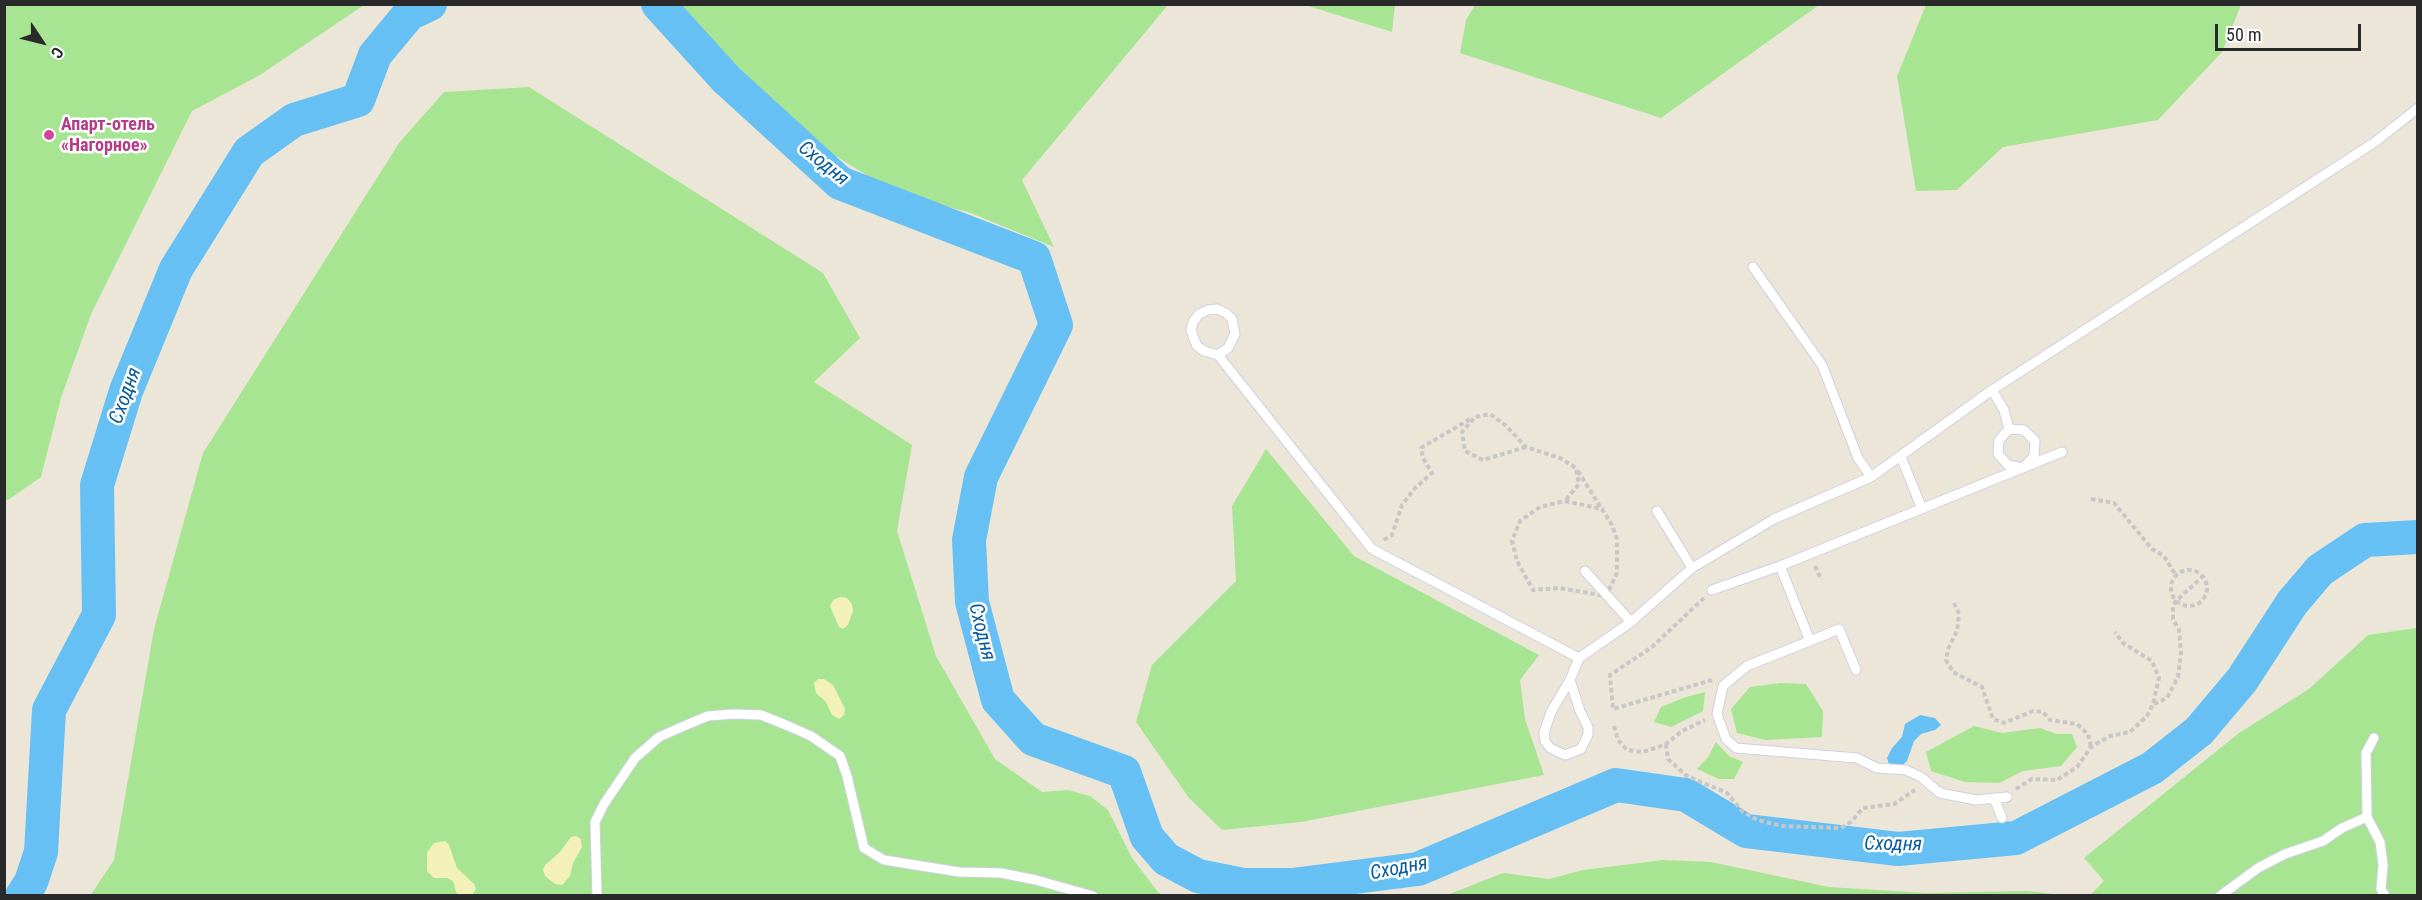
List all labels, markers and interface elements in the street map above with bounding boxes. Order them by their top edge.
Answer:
north arrow [12,12,72,72]
scale bar [2218,12,2364,50]
text: 50 m [2226,24,2261,45]
text: С [47,43,68,62]
place label: Апарт-отель «Нагорное» [61,114,155,156]
marker: Апарт-отель «Нагорное» [42,128,56,142]
water label: Сходня [793,136,853,192]
water label: Сходня [105,365,147,427]
water label: Сходня [962,601,1000,663]
water label: Сходня [1864,832,1922,858]
water label: Сходня [1368,852,1430,886]

